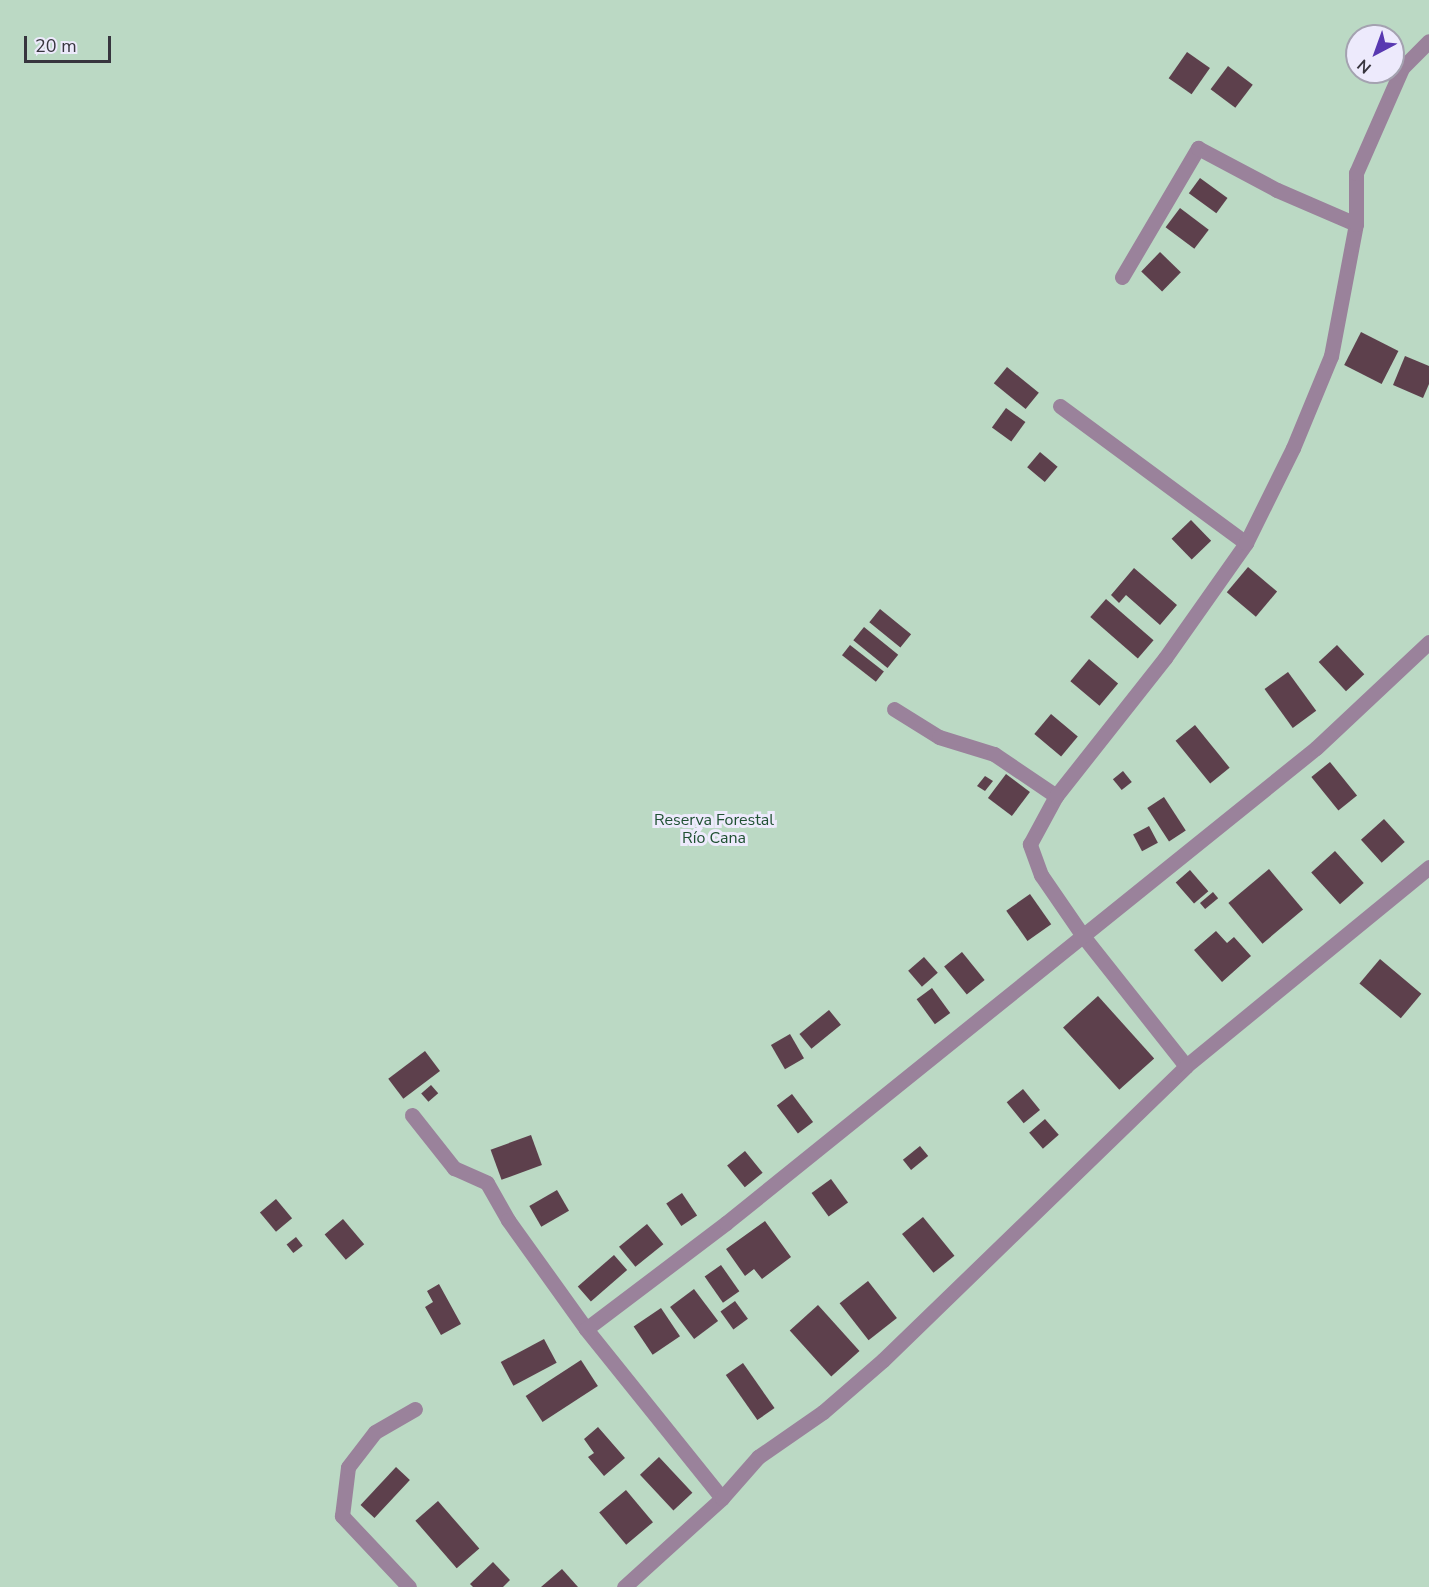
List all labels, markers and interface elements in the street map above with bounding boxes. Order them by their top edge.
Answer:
scale bar [27,24,114,62]
north arrow [1345,24,1405,84]
text: 20 m [35,34,77,58]
text: N [1353,54,1376,78]
park label: Reserva Forestal Río Cana [654,810,774,848]

